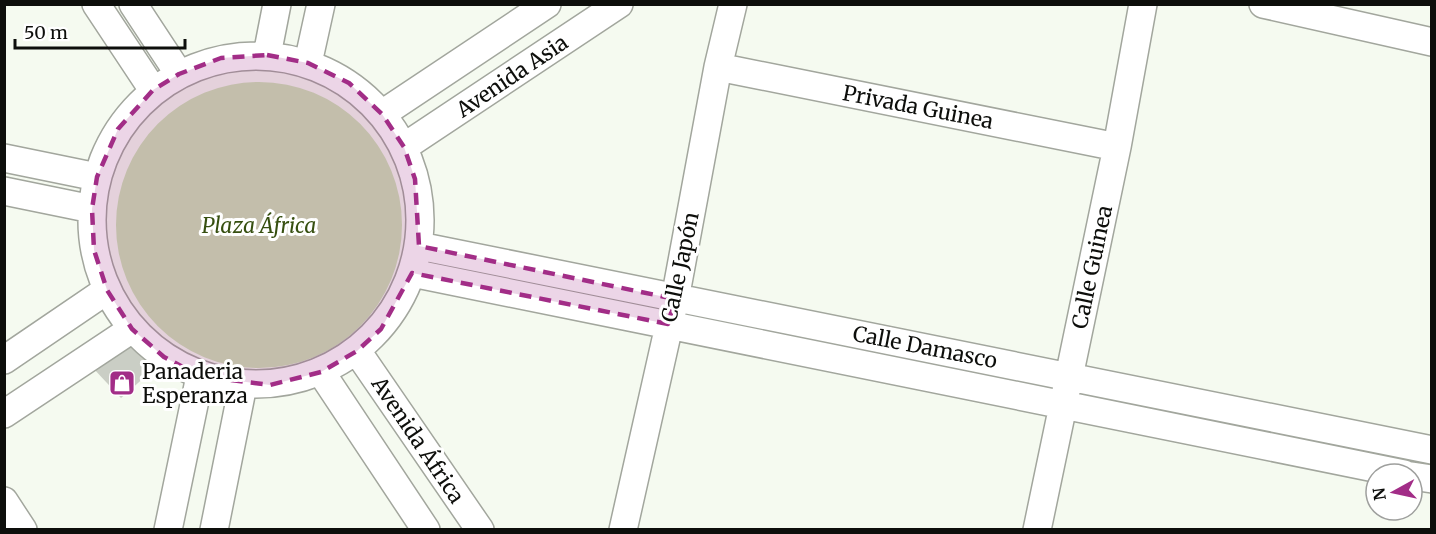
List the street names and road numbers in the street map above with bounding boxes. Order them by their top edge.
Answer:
street label: Avenida Asia [450,29,573,124]
street label: Privada Guinea [840,79,996,135]
street label: Calle Guinea [1066,203,1118,331]
street label: Calle Japón [655,209,705,325]
street label: Calle Damasco [851,320,999,374]
street label: Avenida África [365,370,471,508]

